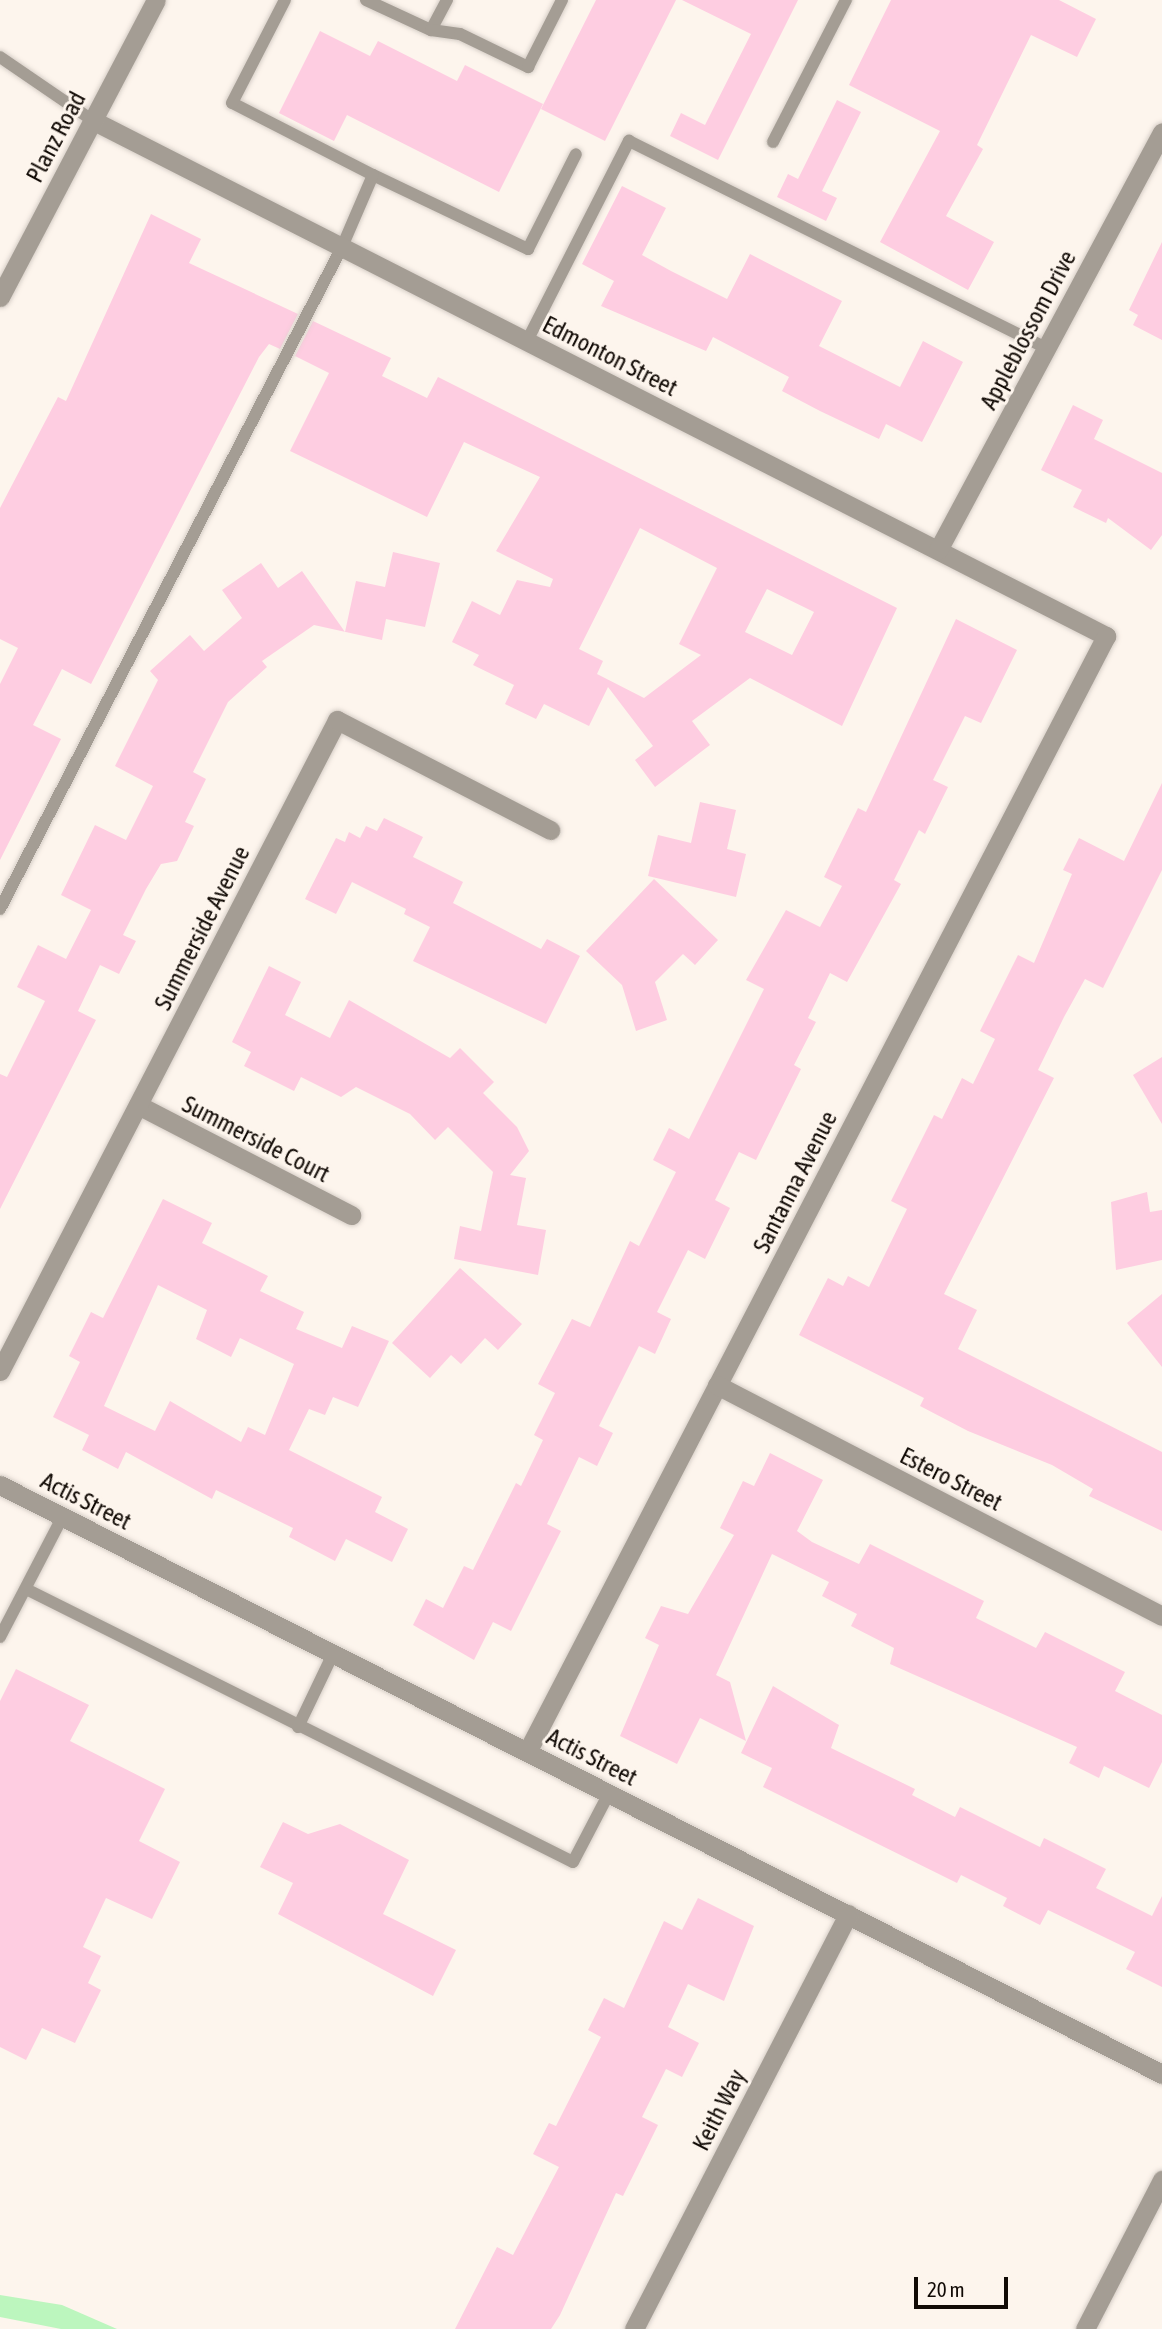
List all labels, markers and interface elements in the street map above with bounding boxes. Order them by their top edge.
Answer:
street label: Planz Road [20,87,92,187]
street label: Appleblossom Drive [974,246,1082,414]
street label: Edmonton Street [538,310,682,402]
street label: Summerside Avenue [148,841,256,1015]
street label: Summerside Court [178,1090,334,1188]
street label: Santanna Avenue [747,1106,843,1258]
street label: Estero Street [895,1441,1007,1517]
street label: Actis Street [36,1466,136,1536]
street label: Actis Street [542,1722,642,1792]
street label: Keith Way [686,2065,752,2155]
scale bar [917,2262,1012,2306]
text: 20 m [927,2277,965,2301]

